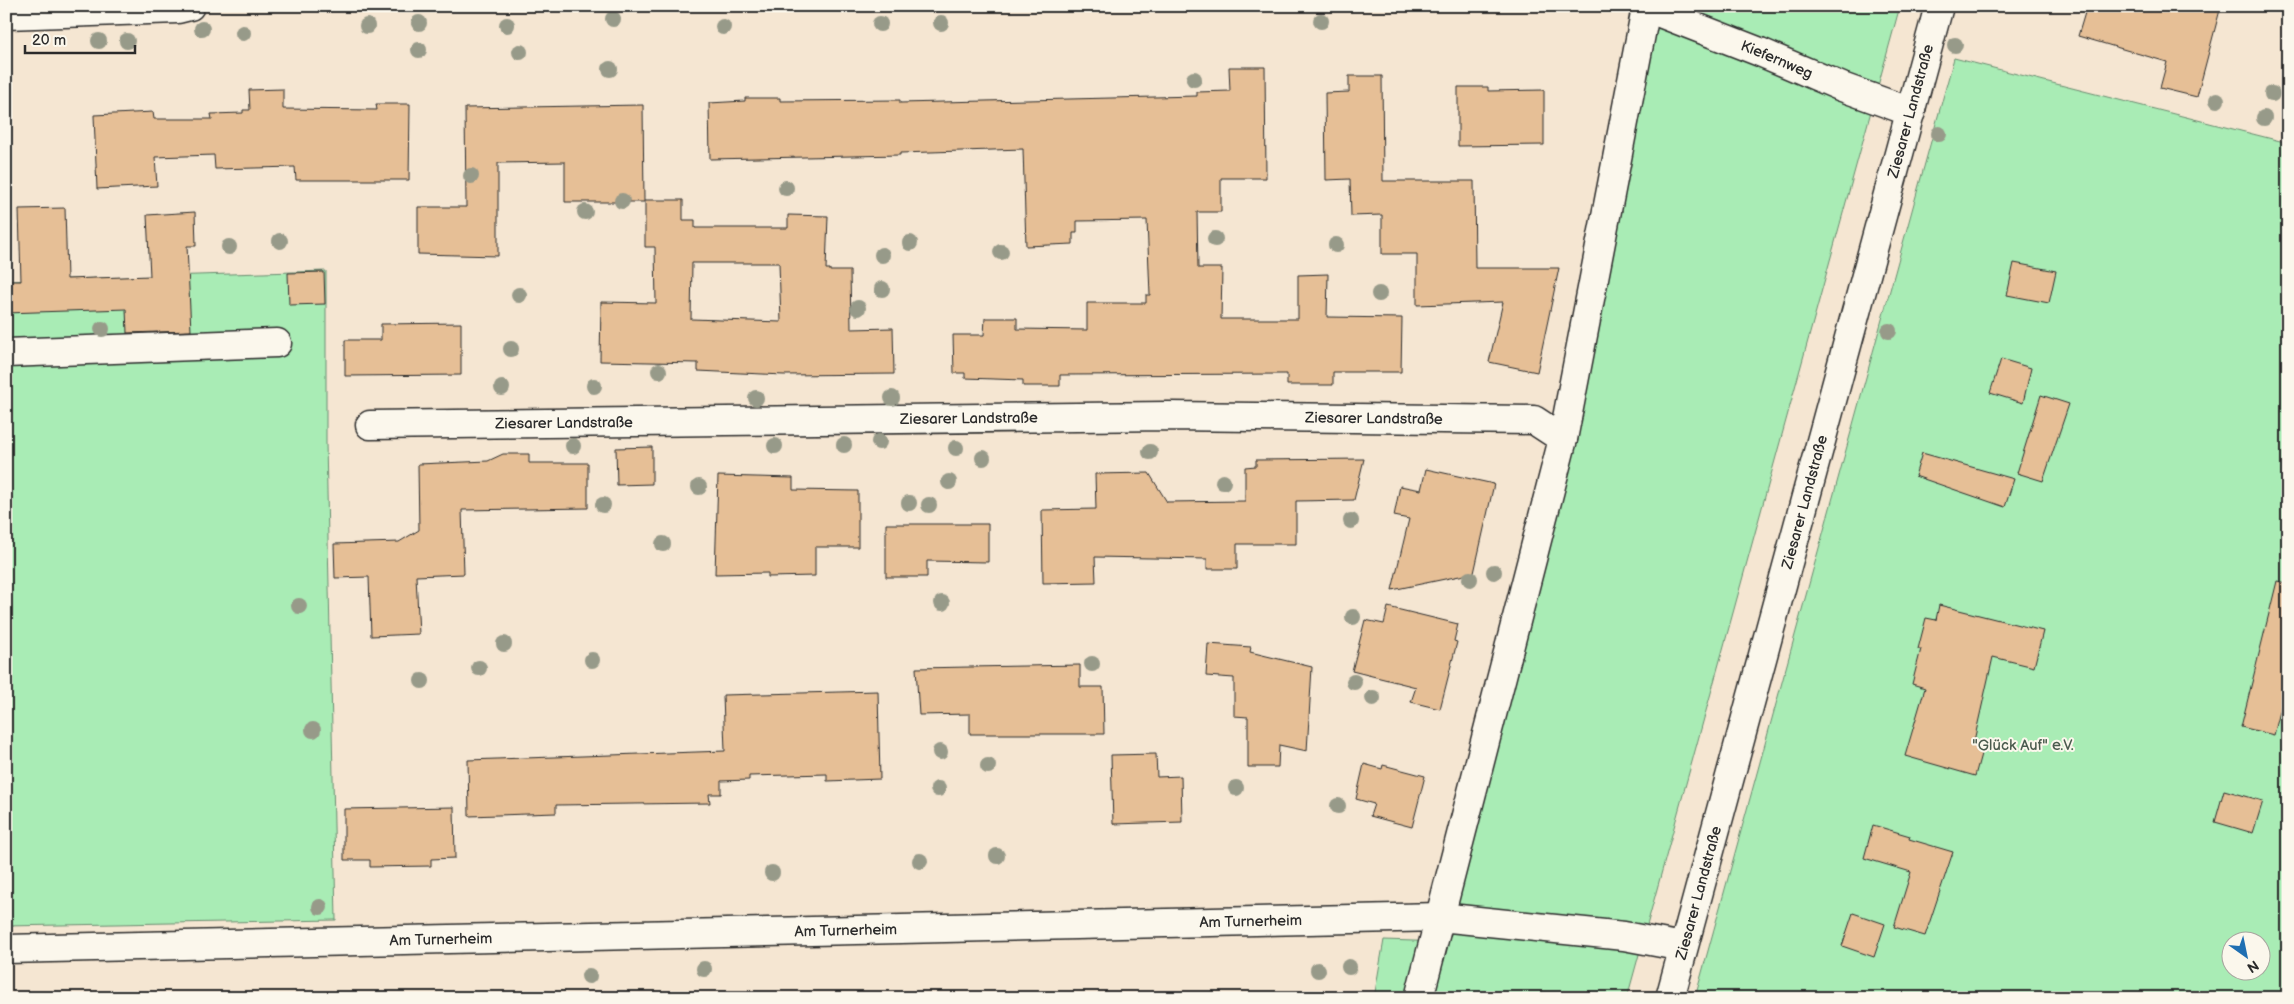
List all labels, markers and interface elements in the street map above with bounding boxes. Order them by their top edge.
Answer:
scale bar [25,22,135,54]
text: 20 m [32,31,66,50]
street label: Kiefernweg [1738,36,1816,83]
street label: Ziesarer Landstraße [1883,42,1938,181]
street label: Ziesarer Landstraße [899,408,1038,429]
street label: Ziesarer Landstraße [1304,408,1443,429]
street label: Ziesarer Landstraße [494,413,633,433]
street label: Ziesarer Landstraße [1777,433,1832,572]
park label: "Glück Auf" e.V. [1972,736,2074,755]
street label: Ziesarer Landstraße [1671,824,1726,963]
street label: Am Turnerheim [1199,911,1302,932]
street label: Am Turnerheim [794,920,897,941]
street label: Am Turnerheim [389,929,492,950]
north arrow [2222,932,2272,982]
text: N [2244,956,2262,976]

